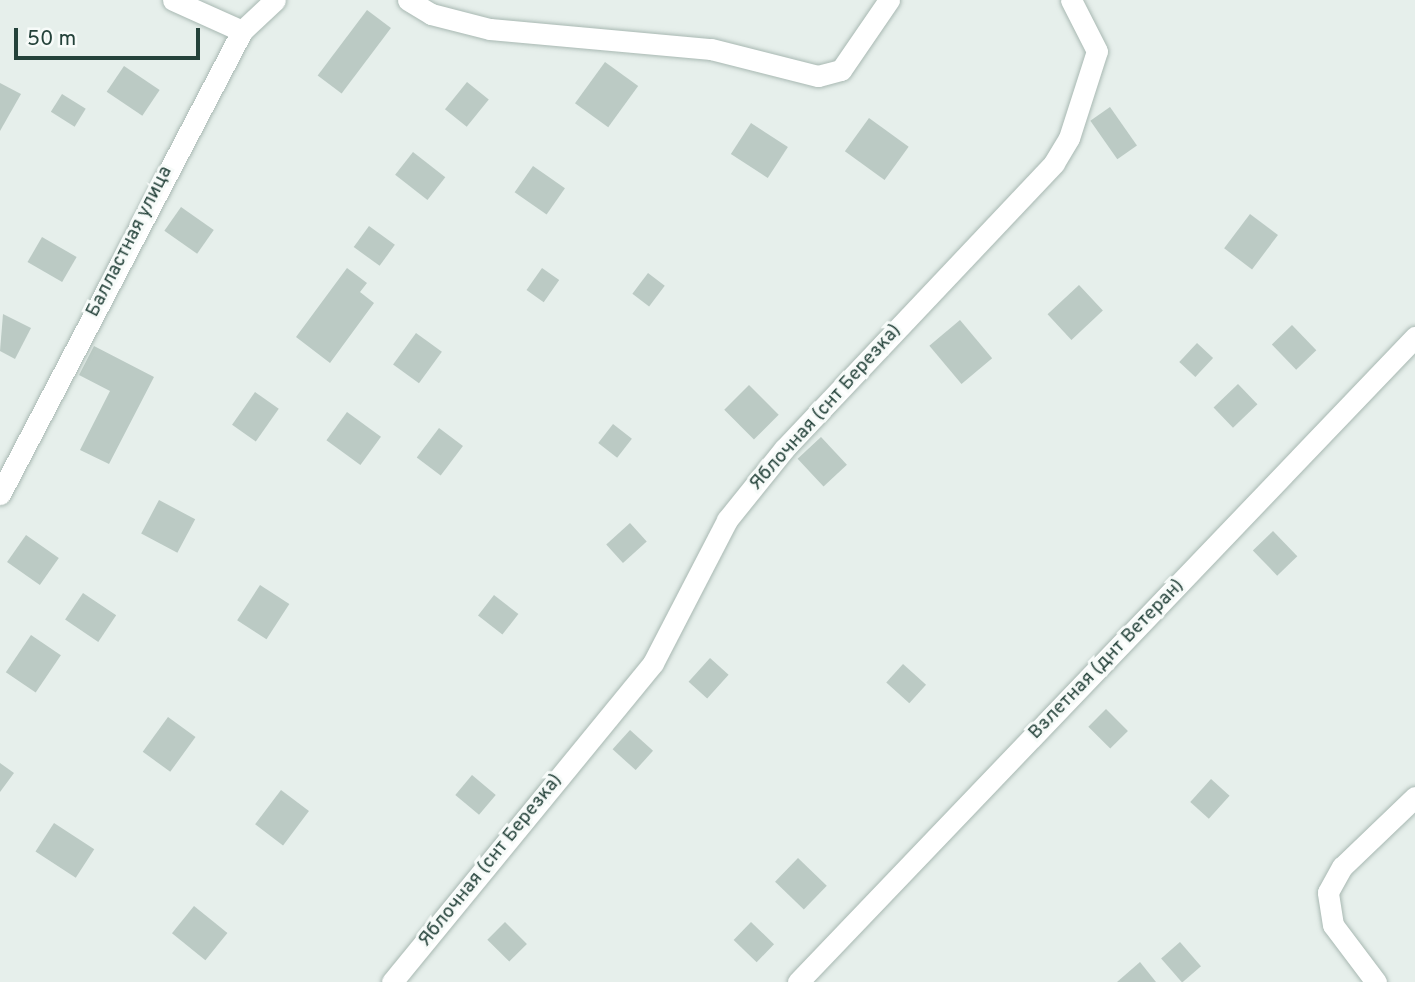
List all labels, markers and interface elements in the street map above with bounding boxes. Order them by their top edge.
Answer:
scale bar [18,14,203,58]
text: 50 m [27,26,76,53]
street label: Балластная улица [82,163,178,321]
street label: Яблочная (снт Березка) [745,320,907,496]
street label: Взлетная (днт Ветеран) [1025,575,1189,745]
street label: Яблочная (снт Березка) [414,770,568,952]

